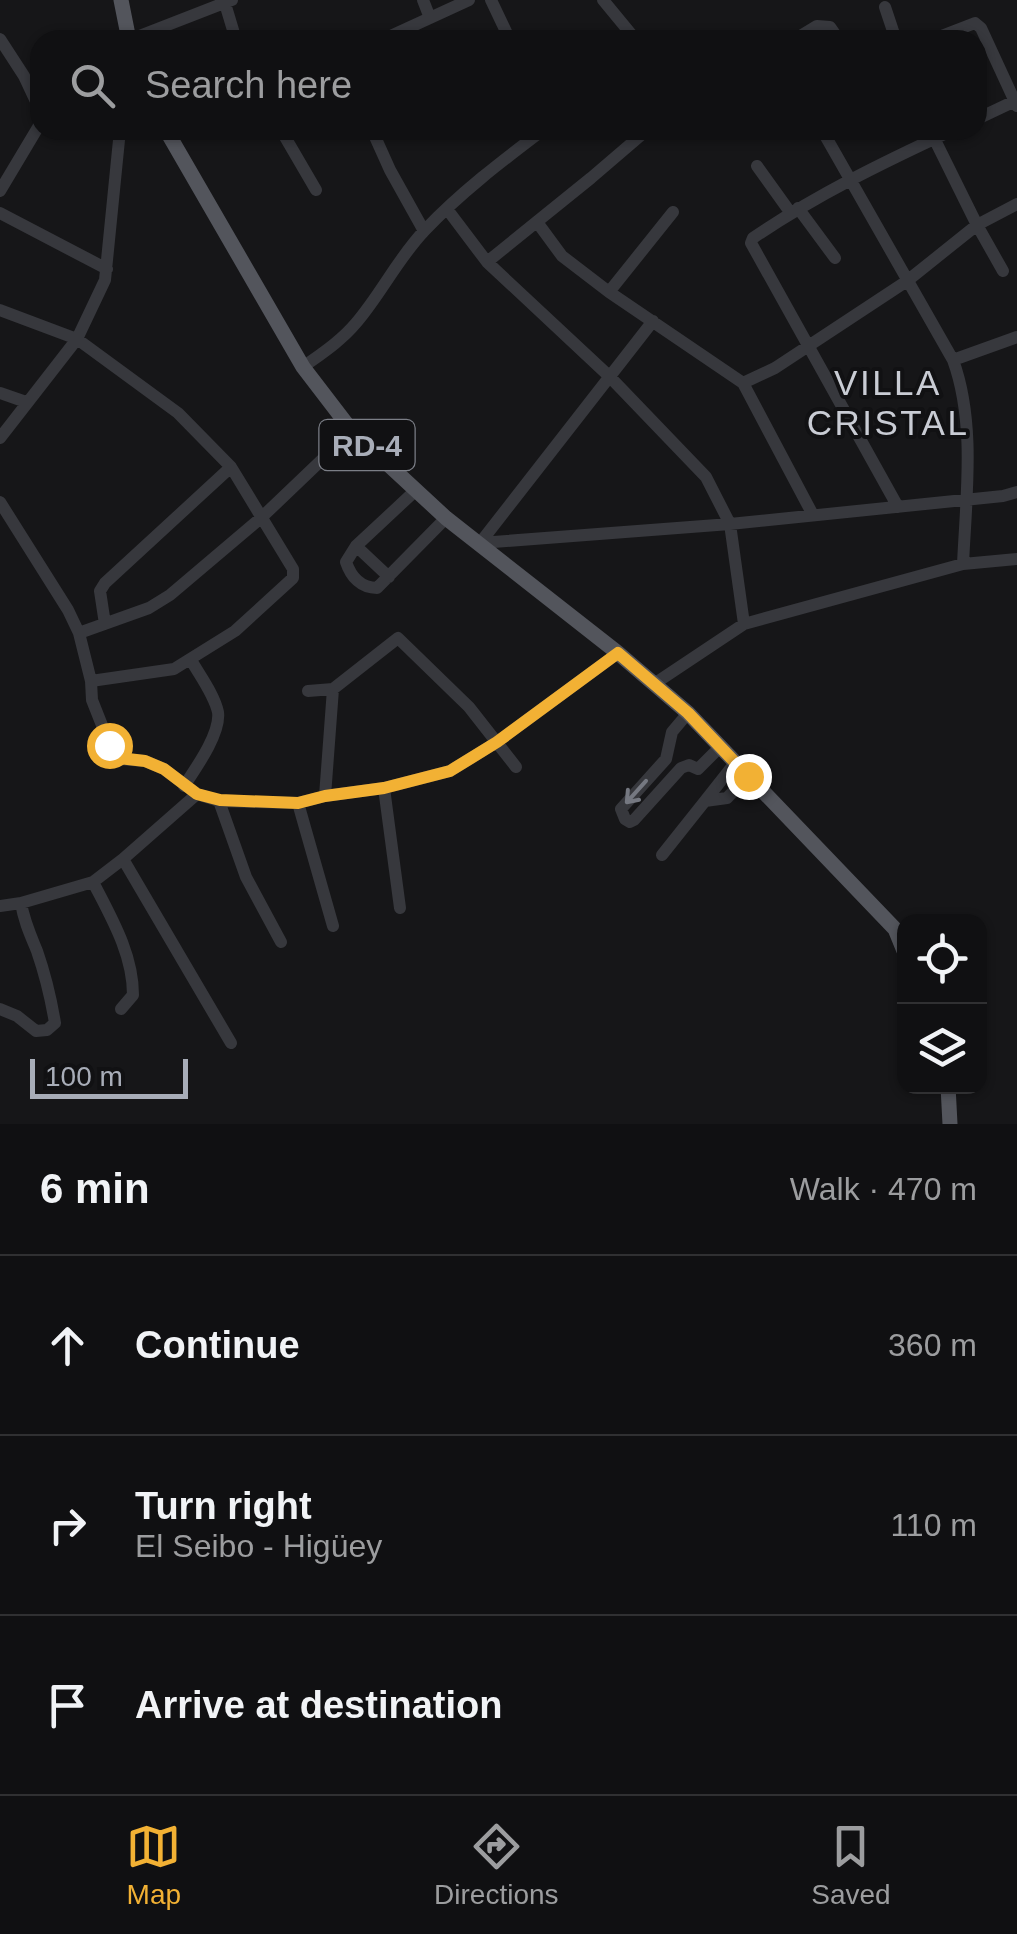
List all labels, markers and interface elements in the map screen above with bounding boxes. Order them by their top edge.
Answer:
search box [30,30,987,140]
icon: search [65,58,120,113]
text: Search here [145,64,352,106]
district label: VILLA CRISTAL [807,363,969,442]
road number: RD-4 [320,420,414,470]
route start [87,723,133,769]
route end [726,754,772,800]
one-way arrow [625,779,648,804]
map controls [897,914,987,1094]
button: locate [897,914,987,1004]
button: layers [897,1004,987,1094]
scale bar [30,1054,188,1098]
text: 100 m [45,1061,123,1092]
text: 6 min [40,1165,150,1212]
text: Walk · 470 m [790,1171,977,1207]
icon: ahead [40,1318,95,1373]
text: Continue [135,1324,300,1366]
text: 360 m [888,1327,977,1363]
text: Turn right [135,1485,312,1527]
icon: right [40,1498,95,1553]
text: 110 m [890,1507,977,1543]
text: El Seibo - Higüey [135,1528,382,1564]
icon: arrive [40,1678,95,1733]
text: Arrive at destination [135,1684,502,1726]
tab: Map [126,1819,181,1911]
tab: Directions [434,1819,559,1911]
tab: Saved [811,1819,891,1911]

